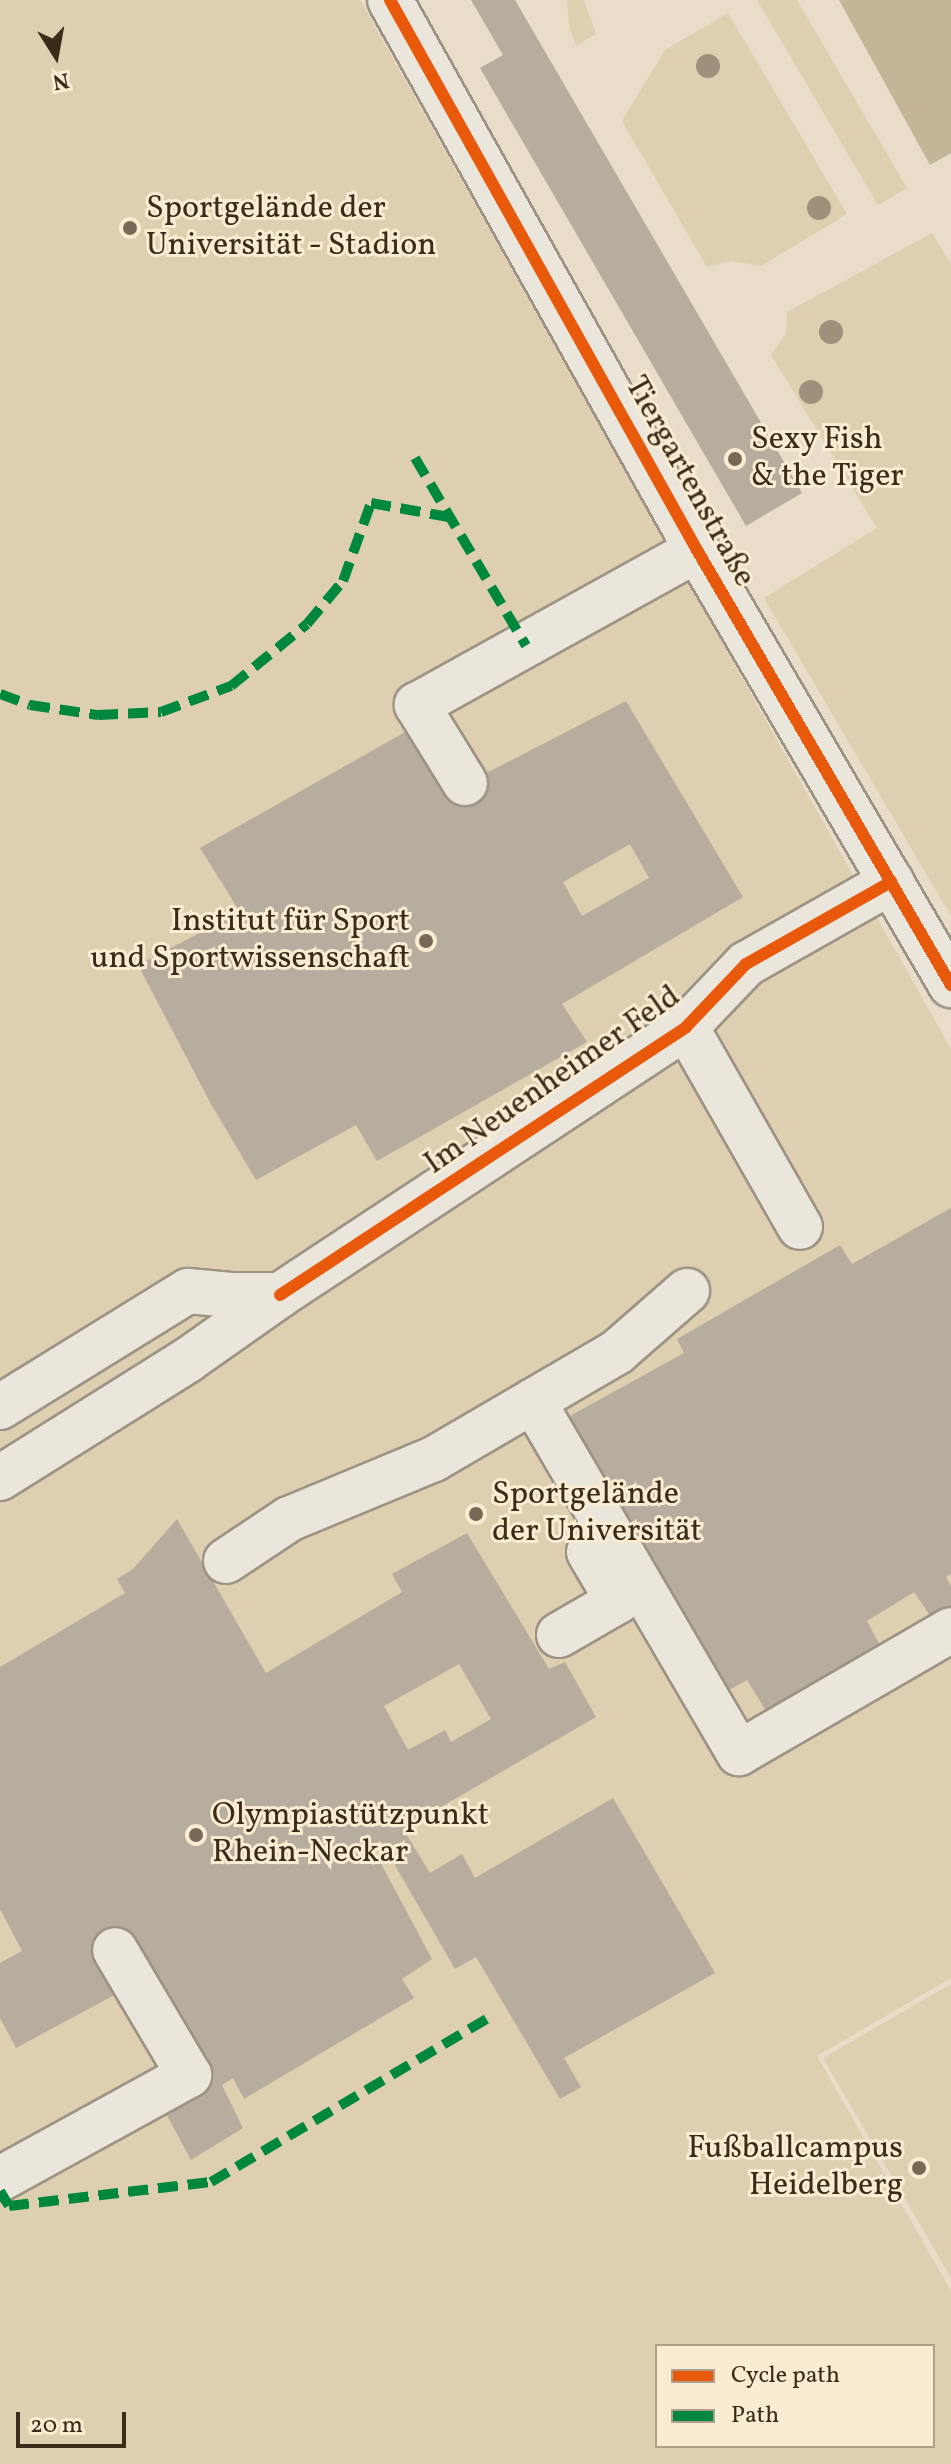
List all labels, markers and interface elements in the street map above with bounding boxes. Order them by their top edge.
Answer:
north arrow [16,16,96,96]
text: N [50,63,71,97]
place label: Sportgelände der Universität - Stadion [146,191,438,266]
marker: Sportgelände der Universität - Stadion [121,219,139,237]
street label: Tiergartenstraße [615,370,763,594]
place label: Sexy Fish & the Tiger [751,422,905,497]
marker: Sexy Fish & the Tiger [726,450,744,468]
place label: Institut für Sport und Sportwissenschaft [90,904,410,979]
marker: Institut für Sport und Sportwissenschaft [417,932,435,950]
street label: Im Neuenheimer Feld [418,978,688,1184]
place label: Sportgelände der Universität [492,1477,702,1552]
marker: Sportgelände der Universität [467,1505,485,1523]
place label: Olympiastützpunkt Rhein-Neckar [212,1798,489,1873]
marker: Olympiastützpunkt Rhein-Neckar [187,1826,205,1844]
place label: Fußballcampus Heidelberg [688,2131,903,2206]
marker: Fußballcampus Heidelberg [910,2159,928,2177]
legend [655,2344,935,2448]
text: Cycle path [731,2359,840,2393]
scale bar [20,2396,130,2446]
text: Path [731,2399,779,2433]
text: 20 m [30,2409,83,2443]

